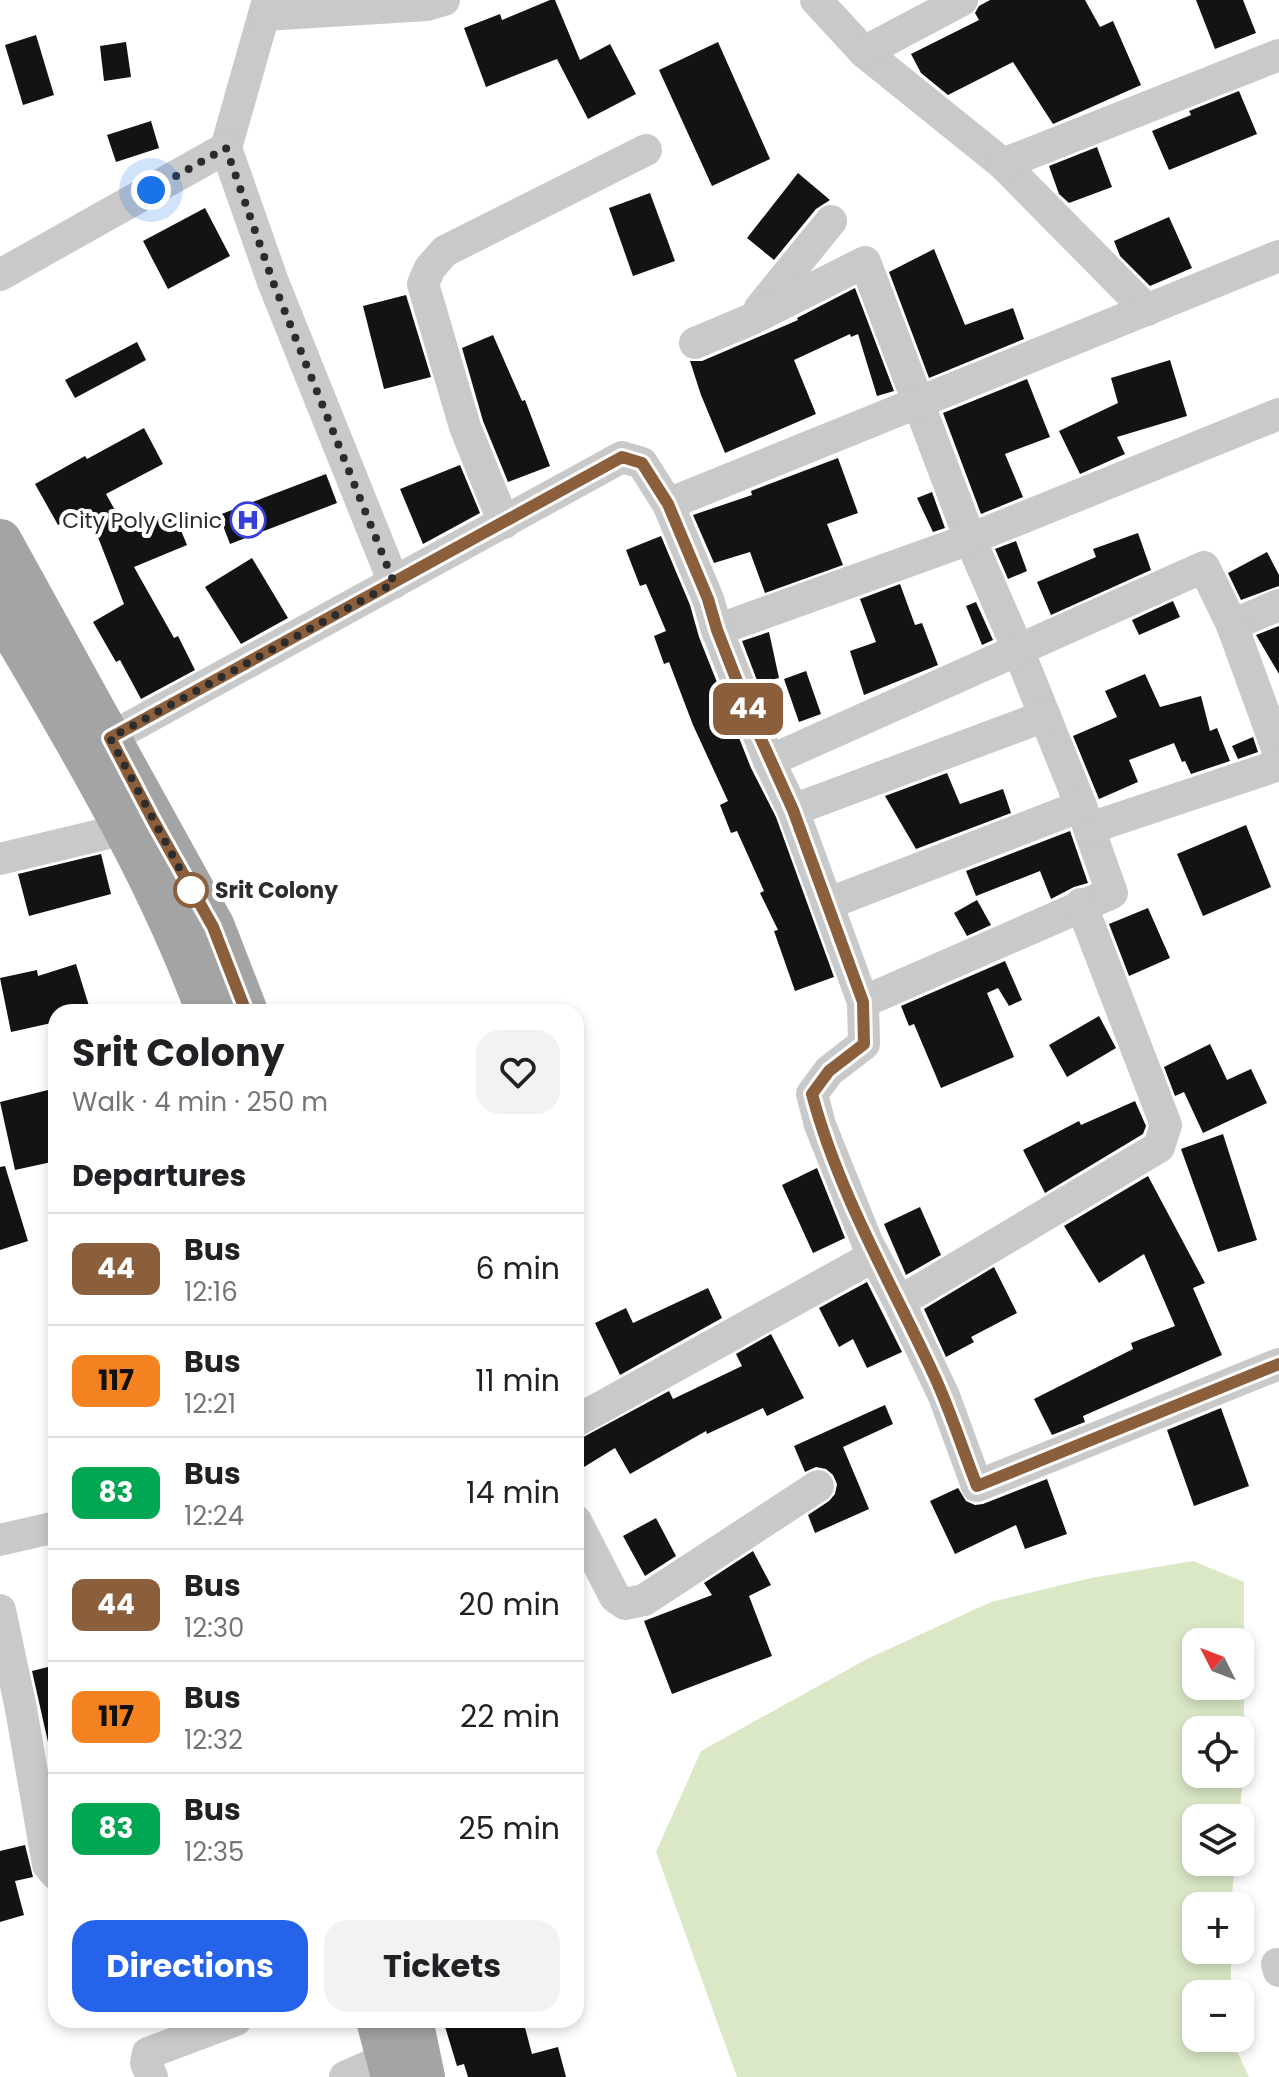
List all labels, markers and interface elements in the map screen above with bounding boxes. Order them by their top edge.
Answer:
your location [131,170,171,210]
hospital icon: City Poly Clinic [229,501,267,539]
place label: City Poly Clinic [62,505,222,536]
line badge: 44 [712,683,784,735]
text: 44 [729,689,767,728]
marker: Srit Colony [174,873,208,907]
place label: Srit Colony [215,875,338,906]
text: Srit Colony [72,1026,285,1079]
button: heart [476,1030,560,1114]
text: Walk · 4 min · 250 m [72,1084,328,1120]
text: Departures [72,1154,246,1197]
text: Bus [184,1228,241,1271]
text: 6 min [475,1247,560,1290]
text: 44 [97,1249,135,1288]
text: 12:16 [184,1274,238,1310]
text: Bus [184,1340,241,1383]
text: 11 min [475,1359,560,1402]
text: 117 [98,1361,134,1400]
text: 12:21 [184,1386,236,1422]
text: Bus [184,1452,241,1495]
text: 14 min [466,1471,560,1514]
text: 83 [98,1473,134,1512]
text: 12:24 [184,1498,244,1534]
text: Bus [184,1564,241,1607]
text: 20 min [458,1583,560,1626]
text: 44 [97,1585,135,1624]
text: 12:30 [184,1610,244,1646]
north arrow [1182,1628,1254,1700]
map controls [1182,1628,1254,2052]
text: Bus [184,1676,241,1719]
text: 22 min [460,1695,560,1738]
text: 117 [98,1697,134,1736]
button: locate [1182,1716,1254,1788]
text: 12:32 [184,1722,243,1758]
text: Bus [184,1788,241,1831]
button: layers [1182,1804,1254,1876]
text: 25 min [458,1807,560,1850]
text: 83 [98,1809,134,1848]
text: 12:35 [184,1834,244,1870]
button: + [1182,1892,1254,1964]
button: Directions [72,1920,308,2012]
button: Tickets [324,1920,560,2012]
button: − [1182,1980,1254,2052]

